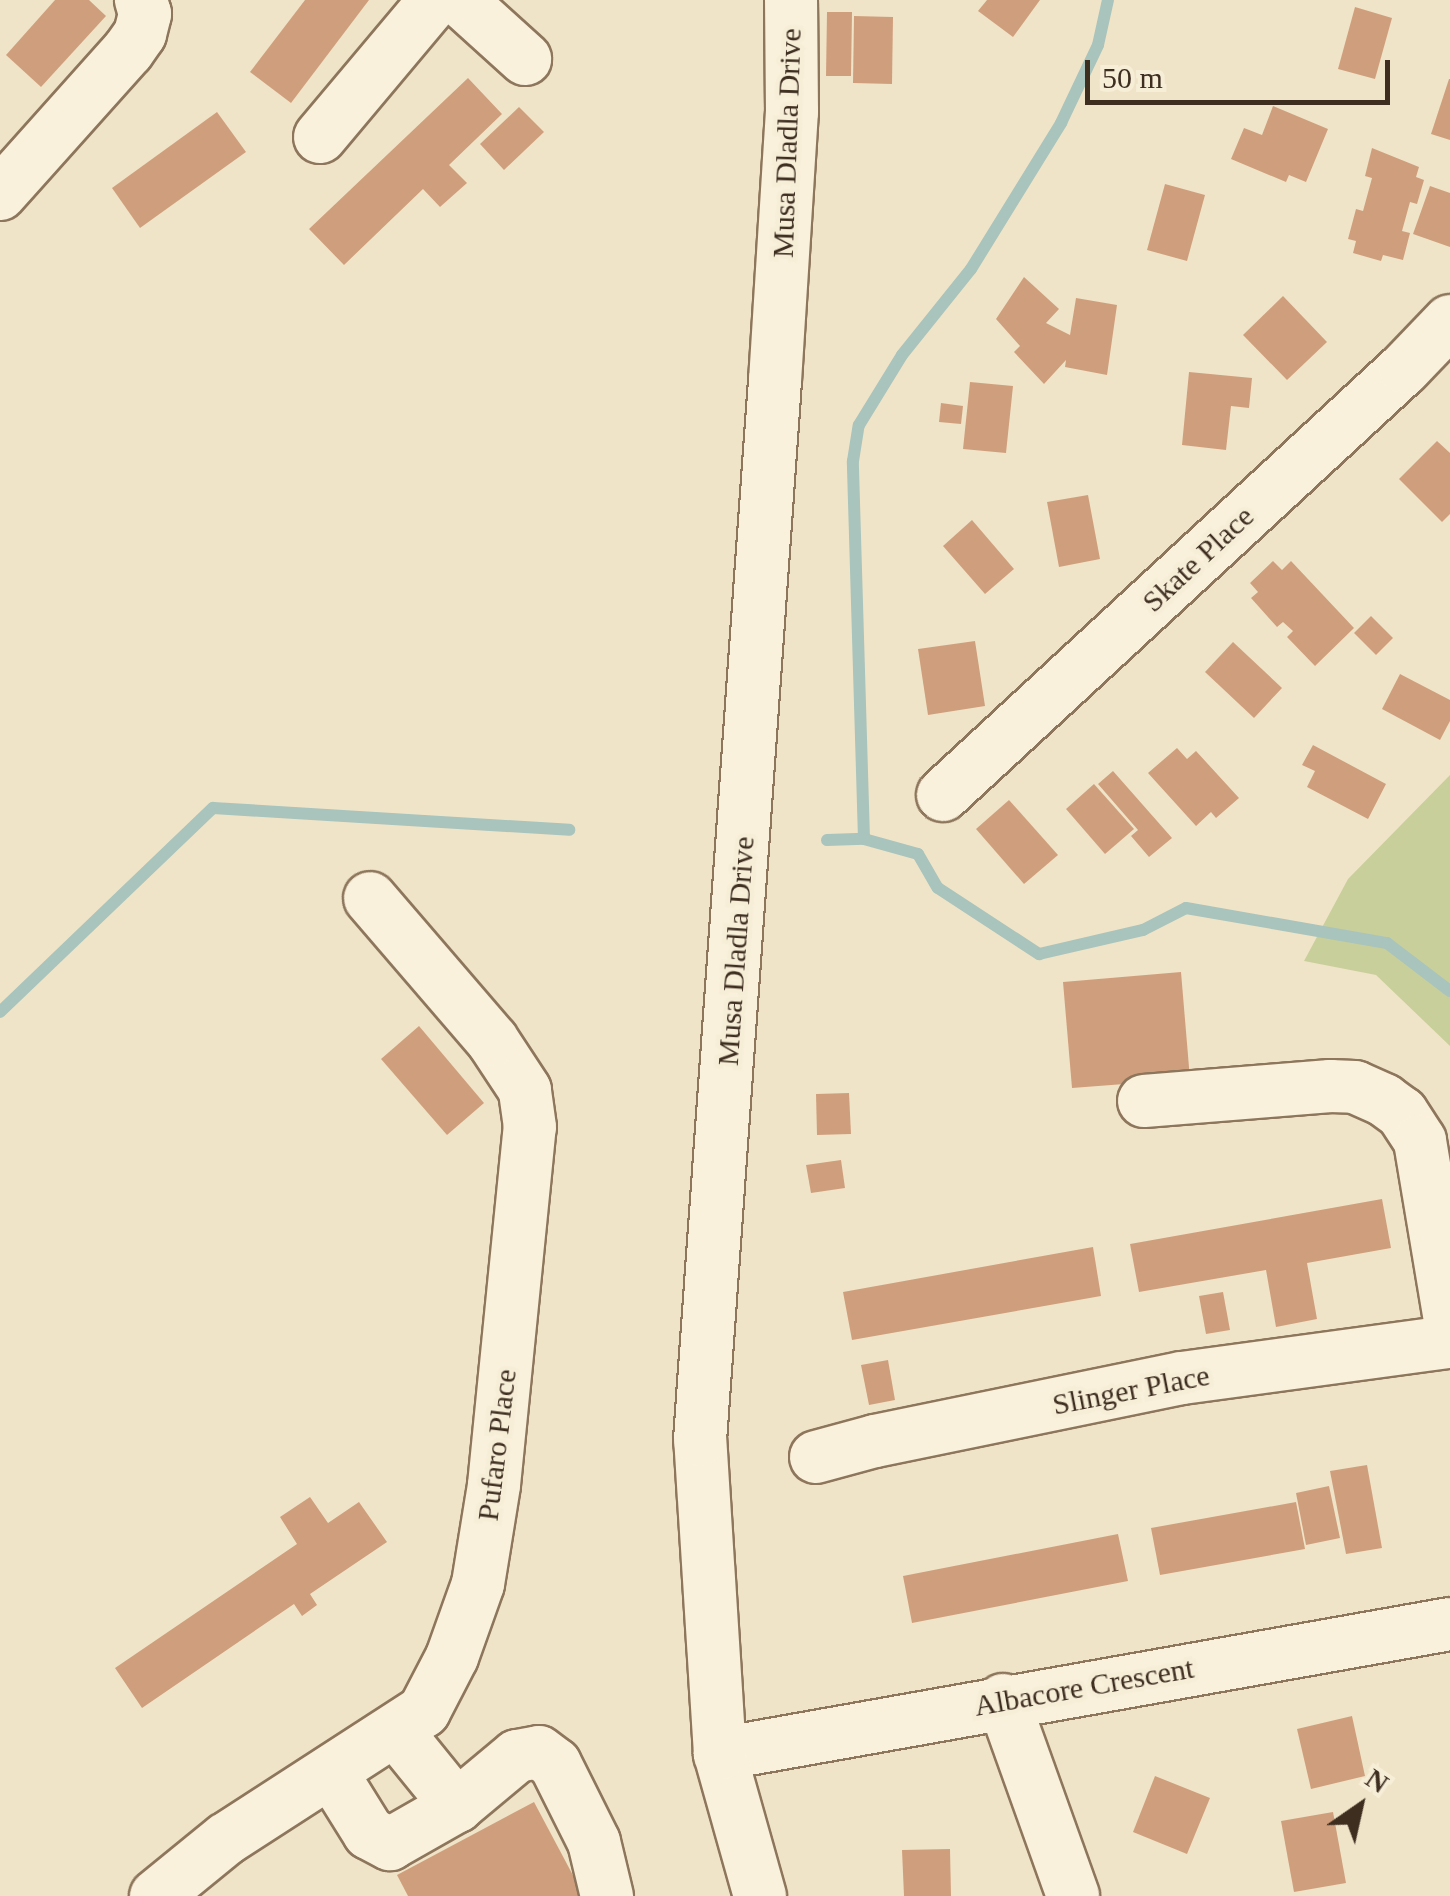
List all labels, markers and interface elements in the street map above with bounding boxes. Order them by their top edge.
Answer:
street label: Musa Dladla Drive [765,27,809,259]
scale bar [1090,40,1395,102]
text: 50 m [1102,61,1163,94]
street label: Skate Place [1135,498,1261,620]
street label: Musa Dladla Drive [710,835,762,1067]
street label: Slinger Place [1049,1357,1213,1423]
street label: Pufaro Place [470,1367,524,1523]
street label: Albacore Crescent [971,1650,1197,1724]
north arrow [1310,1756,1410,1856]
text: N [1360,1762,1394,1799]

